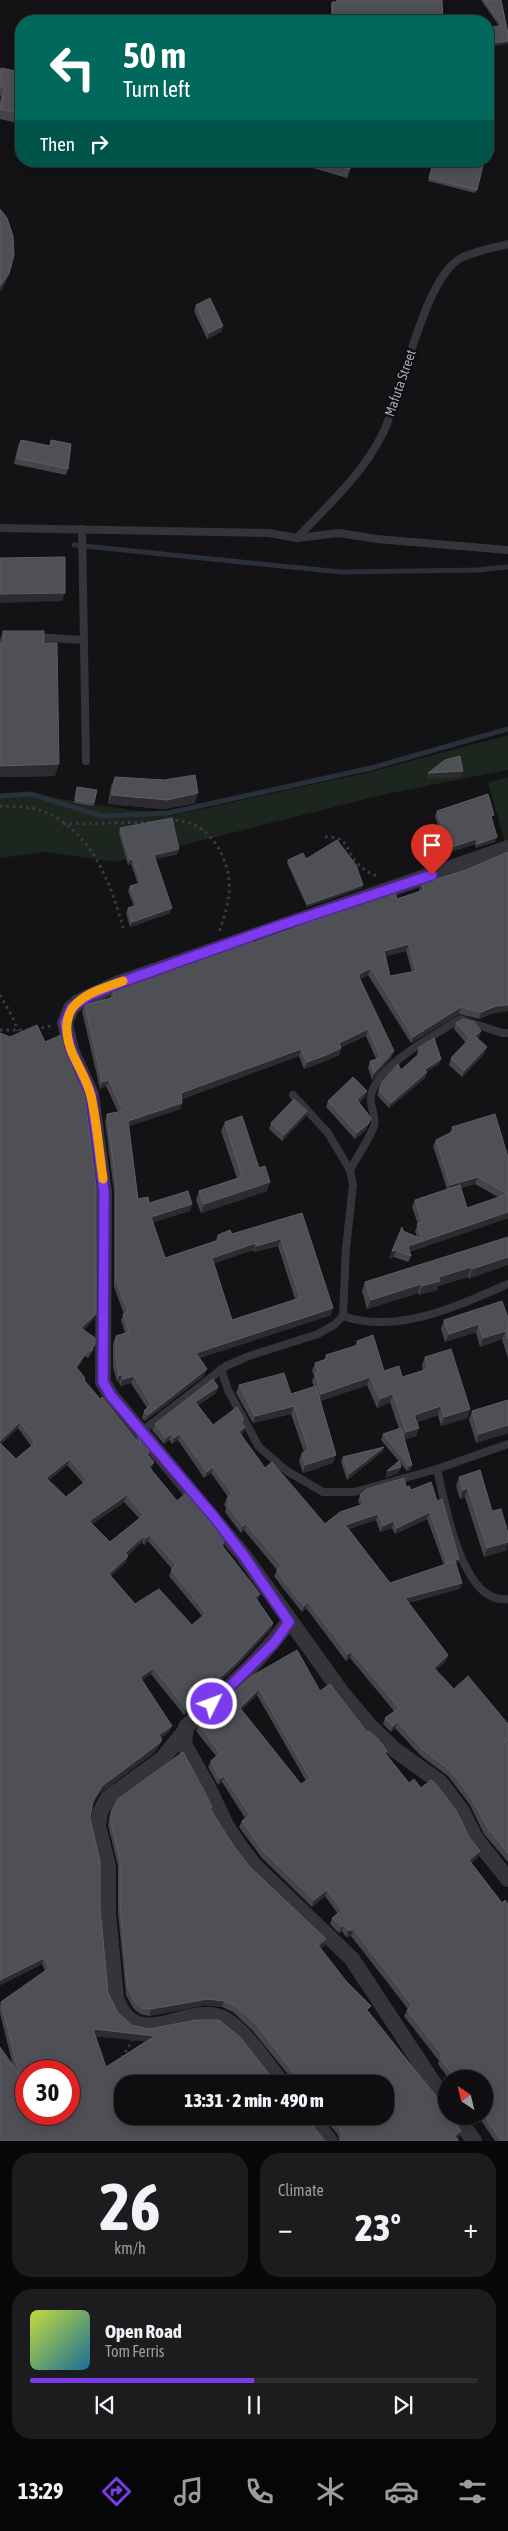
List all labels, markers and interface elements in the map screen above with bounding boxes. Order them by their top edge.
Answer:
icon: left [40,35,105,100]
text: 50 m [123,35,186,75]
text: Turn left [123,76,190,102]
icon: right [85,130,113,158]
text: Then [40,133,75,155]
street label: Mafuta Street [381,347,419,419]
pin [411,824,453,875]
icon: arrive [418,831,446,859]
position arrow [185,1677,237,1729]
speed limit sign: 30 [15,2060,80,2125]
north arrow [438,2070,492,2125]
map controls [438,2070,493,2125]
text: 13:31 · 2 min · 490 m [184,2089,324,2111]
text: 26 [99,2169,161,2244]
text: Climate [278,2181,324,2199]
text: 23° [355,2206,401,2249]
text: − [278,2212,293,2244]
text: + [463,2212,478,2244]
text: km/h [114,2239,146,2257]
text: Open Road [105,2320,182,2342]
text: Tom Ferris [105,2342,164,2360]
icon: previous [91,2391,119,2419]
icon: pause [240,2391,268,2419]
icon: next [389,2391,417,2419]
icon: directions [99,2474,134,2509]
icon: music [171,2474,206,2509]
icon: phone [242,2474,277,2509]
icon: climate [313,2474,348,2509]
icon: car [384,2474,419,2509]
icon: filters [455,2474,490,2509]
text: 13:29 [18,2478,63,2504]

